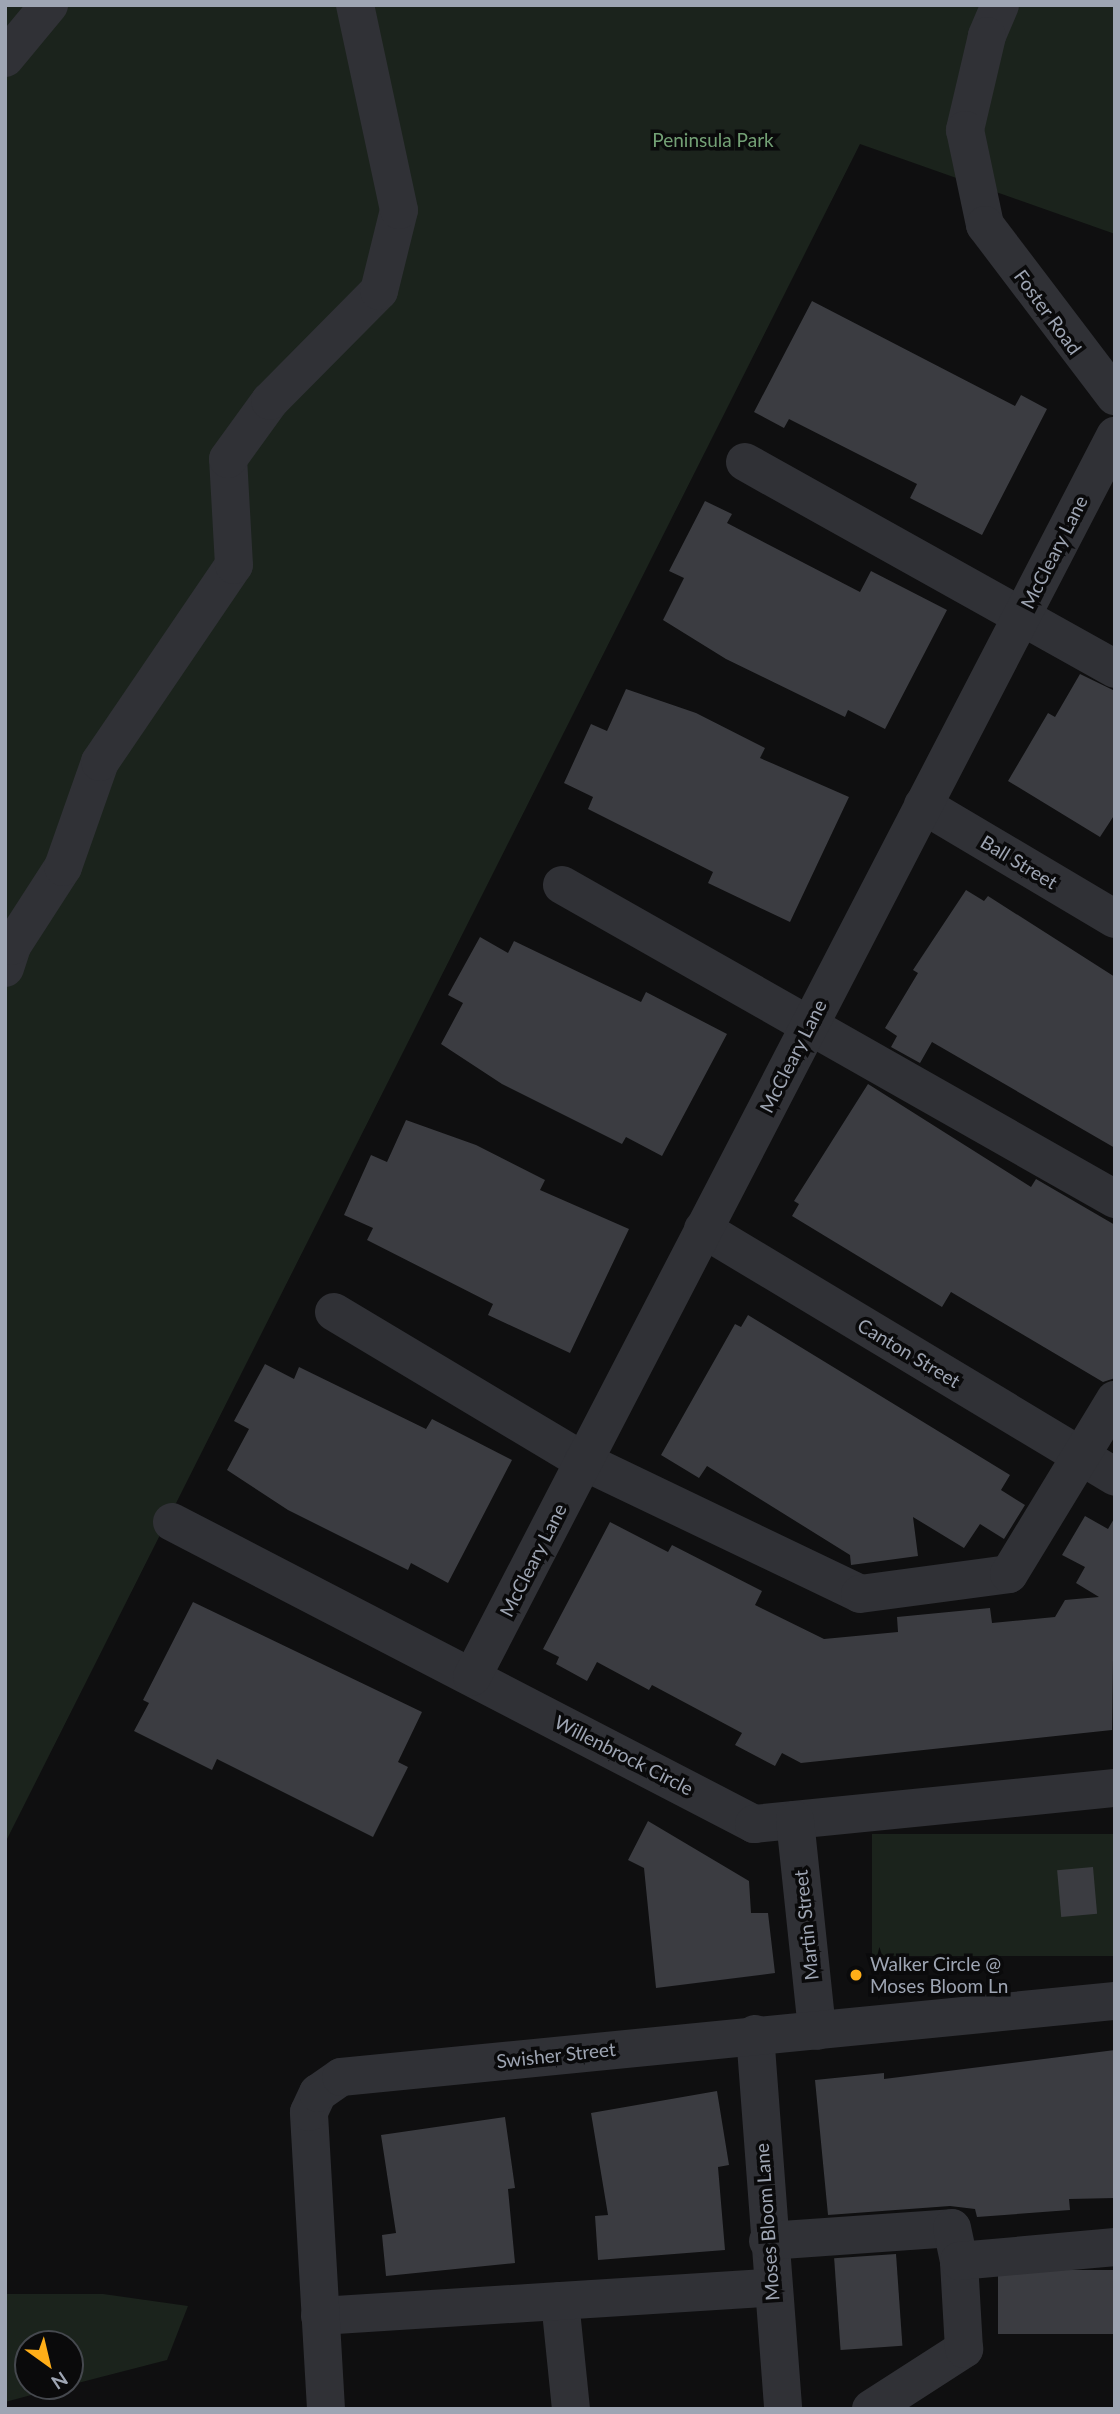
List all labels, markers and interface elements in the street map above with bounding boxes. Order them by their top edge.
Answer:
park label: Peninsula Park [652,129,774,151]
street label: Foster Road [1009,265,1087,359]
street label: McCleary Lane [1016,491,1092,613]
street label: Ball Street [977,830,1061,894]
street label: McCleary Lane [755,995,831,1117]
street label: Canton Street [854,1313,964,1393]
street label: McCleary Lane [495,1499,571,1621]
street label: Willenbrock Circle [551,1710,697,1800]
street label: Martin Street [789,1869,823,1981]
place label: Walker Circle @ Moses Bloom Ln [870,1953,1008,1997]
marker: Walker Circle @ Moses Bloom Ln [848,1967,864,1983]
street label: Swisher Street [495,2037,617,2073]
street label: Moses Bloom Lane [750,2142,784,2302]
north arrow [14,2330,84,2400]
text: N [47,2368,72,2395]

